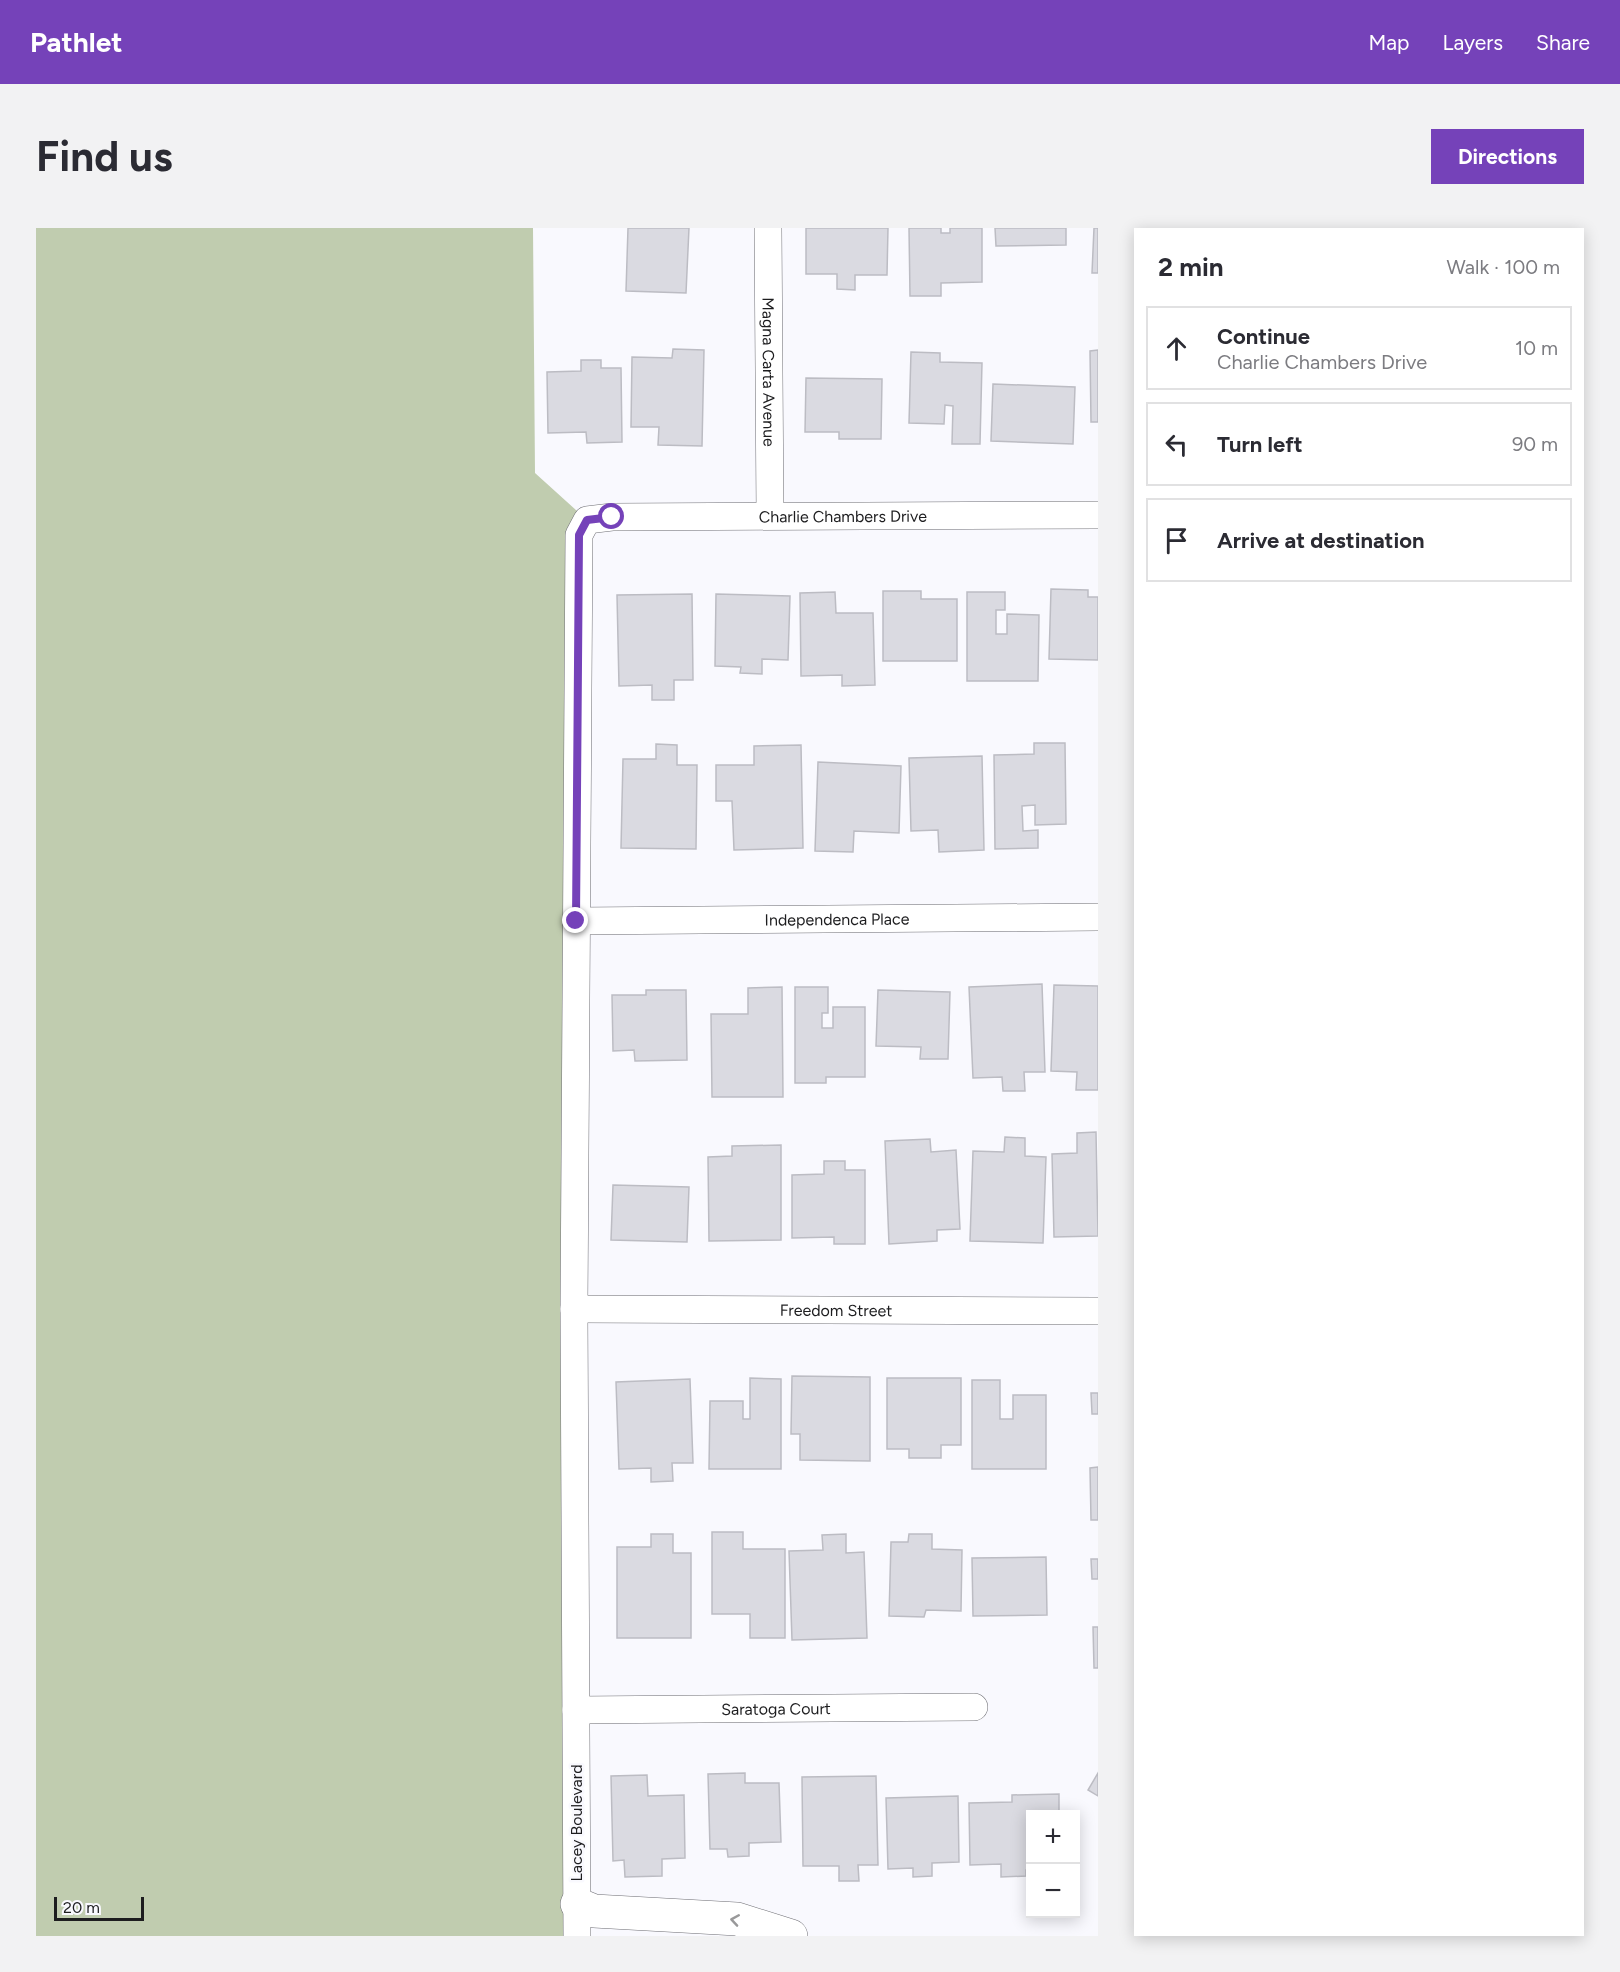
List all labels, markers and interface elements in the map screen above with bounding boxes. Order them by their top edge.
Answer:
text: Pathlet [30,25,122,59]
text: Map [1369,30,1409,55]
text: Layers [1442,30,1503,55]
text: Share [1536,30,1590,55]
button: Directions [1431,129,1584,184]
text: Find us [36,131,173,182]
text: 2 min [1158,251,1224,283]
text: Walk · 100 m [1446,255,1560,279]
street label: Magna Carta Avenue [759,297,779,447]
text: Continue [1217,323,1310,350]
icon: ahead [1160,332,1193,365]
text: 10 m [1515,336,1558,360]
text: Charlie Chambers Drive [1217,350,1427,374]
icon: left [1160,428,1193,461]
text: Turn left [1217,431,1303,458]
text: 90 m [1512,432,1558,456]
route start [598,503,624,529]
street label: Charlie Chambers Drive [759,506,927,526]
icon: arrive [1160,524,1193,557]
text: Arrive at destination [1217,527,1425,554]
route end [562,907,588,933]
street label: Independenca Place [765,909,910,929]
street label: Freedom Street [780,1300,892,1320]
street label: Saratoga Court [721,1699,831,1718]
street label: Lacey Boulevard [567,1764,586,1882]
map controls [1026,1810,1080,1918]
button: + [1026,1810,1080,1864]
button: − [1026,1864,1080,1918]
scale bar [54,1894,144,1922]
text: 20 m [63,1898,100,1917]
one-way arrow [731,1914,741,1927]

